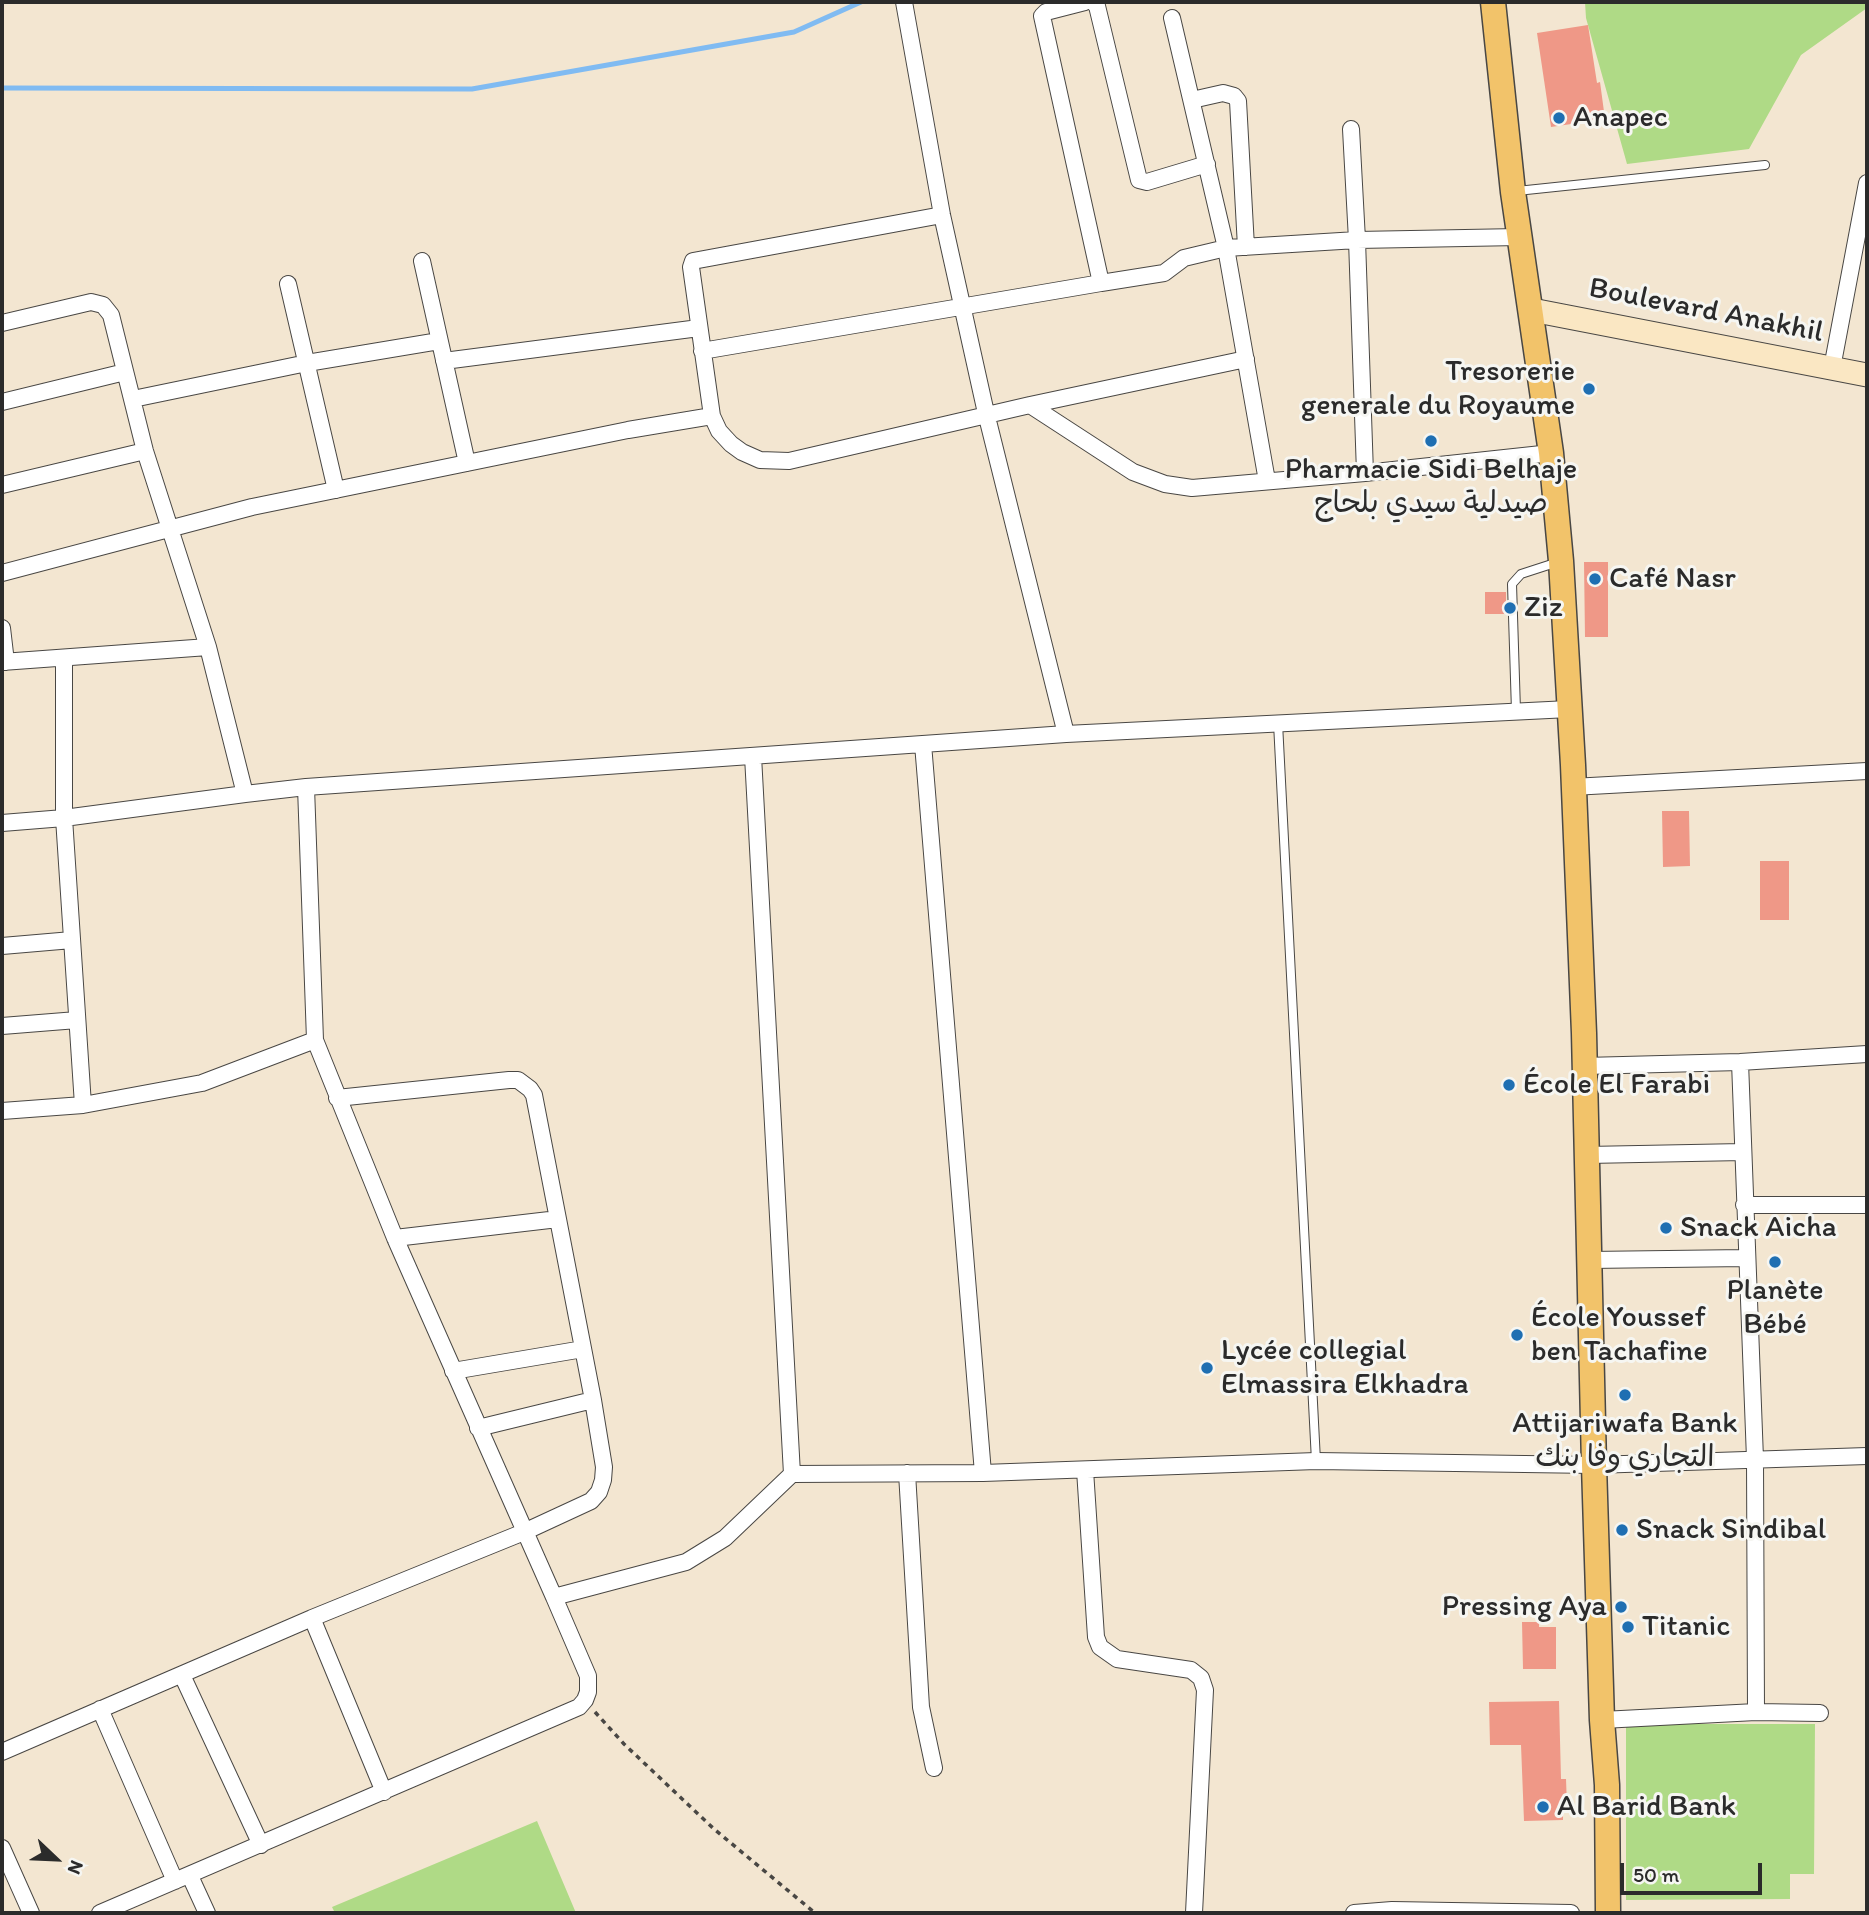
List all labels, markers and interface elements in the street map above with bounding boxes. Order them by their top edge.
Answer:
place label: Anapec [1573,100,1668,136]
marker: Anapec [1551,110,1567,126]
street label: Boulevard Anakhil [1586,271,1826,351]
place label: Tresorerie generale du Royaume [1301,354,1575,424]
marker: Tresorerie generale du Royaume [1581,381,1597,397]
marker: Pharmacie Sidi Belhaje صيدلية سيدي بلحاج [1423,433,1439,449]
place label: Pharmacie Sidi Belhaje صيدلية سيدي بلحاج [1285,452,1577,522]
place label: Café Nasr [1609,561,1736,597]
marker: Café Nasr [1587,571,1603,587]
place label: Ziz [1524,590,1563,626]
marker: Ziz [1502,600,1518,616]
place label: École El Farabi [1523,1067,1710,1103]
marker: École El Farabi [1501,1077,1517,1093]
place label: Snack Aicha [1680,1210,1836,1246]
marker: Snack Aicha [1658,1220,1674,1236]
marker: Planète Bébé [1767,1254,1783,1270]
place label: Planète Bébé [1726,1273,1824,1344]
place label: École Youssef ben Tachafine [1531,1300,1708,1370]
marker: École Youssef ben Tachafine [1509,1327,1525,1343]
place label: Lycée collegial Elmassira Elkhadra [1221,1333,1469,1404]
marker: Lycée collegial Elmassira Elkhadra [1199,1360,1215,1376]
marker: Attijariwafa Bank التجاري وفا بنك [1617,1387,1633,1403]
place label: Attijariwafa Bank التجاري وفا بنك [1512,1406,1738,1476]
place label: Snack Sindibal [1636,1512,1826,1548]
marker: Snack Sindibal [1614,1522,1630,1538]
place label: Pressing Aya [1442,1589,1607,1625]
marker: Pressing Aya [1613,1599,1629,1615]
place label: Titanic [1642,1609,1730,1645]
marker: Titanic [1620,1619,1636,1635]
place label: Al Barid Bank [1557,1789,1736,1825]
marker: Al Barid Bank [1535,1799,1551,1815]
north arrow [21,1824,91,1894]
scale bar [1624,1848,1766,1892]
text: N [63,1857,89,1878]
text: 50 m [1633,1862,1679,1887]

